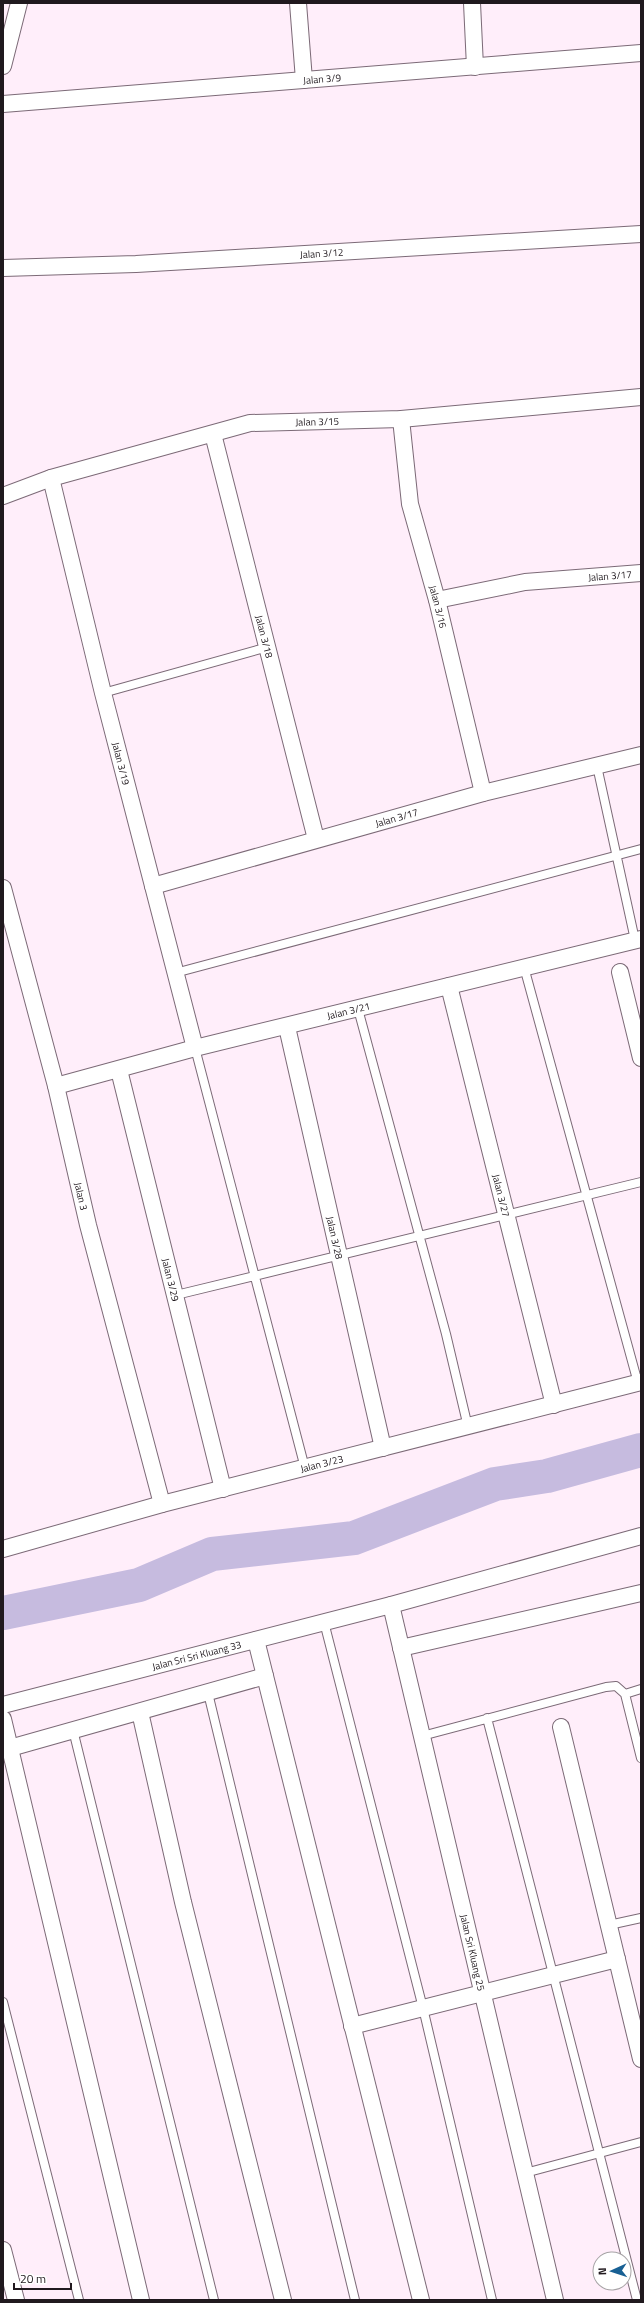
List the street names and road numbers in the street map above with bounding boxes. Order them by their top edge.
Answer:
street label: Jalan 3/9 [302,70,342,88]
street label: Jalan 3/12 [299,245,344,262]
street label: Jalan 3/15 [295,414,340,430]
street label: Jalan 3/17 [588,567,632,585]
street label: Jalan 3/16 [425,584,451,630]
street label: Jalan 3/18 [251,614,277,660]
street label: Jalan 3/19 [108,741,134,787]
street label: Jalan 3/17 [374,805,420,831]
street label: Jalan 3/21 [325,999,372,1023]
street label: Jalan 3/27 [488,1173,514,1219]
street label: Jalan 3 [70,1181,91,1212]
street label: Jalan 3/28 [322,1215,347,1261]
street label: Jalan 3/29 [158,1257,183,1303]
street label: Jalan 3/23 [299,1451,345,1476]
street label: Jalan Sri Sri Kluang 33 [151,1637,243,1674]
street label: Jalan Sri Kluang 25 [456,1913,489,1993]

